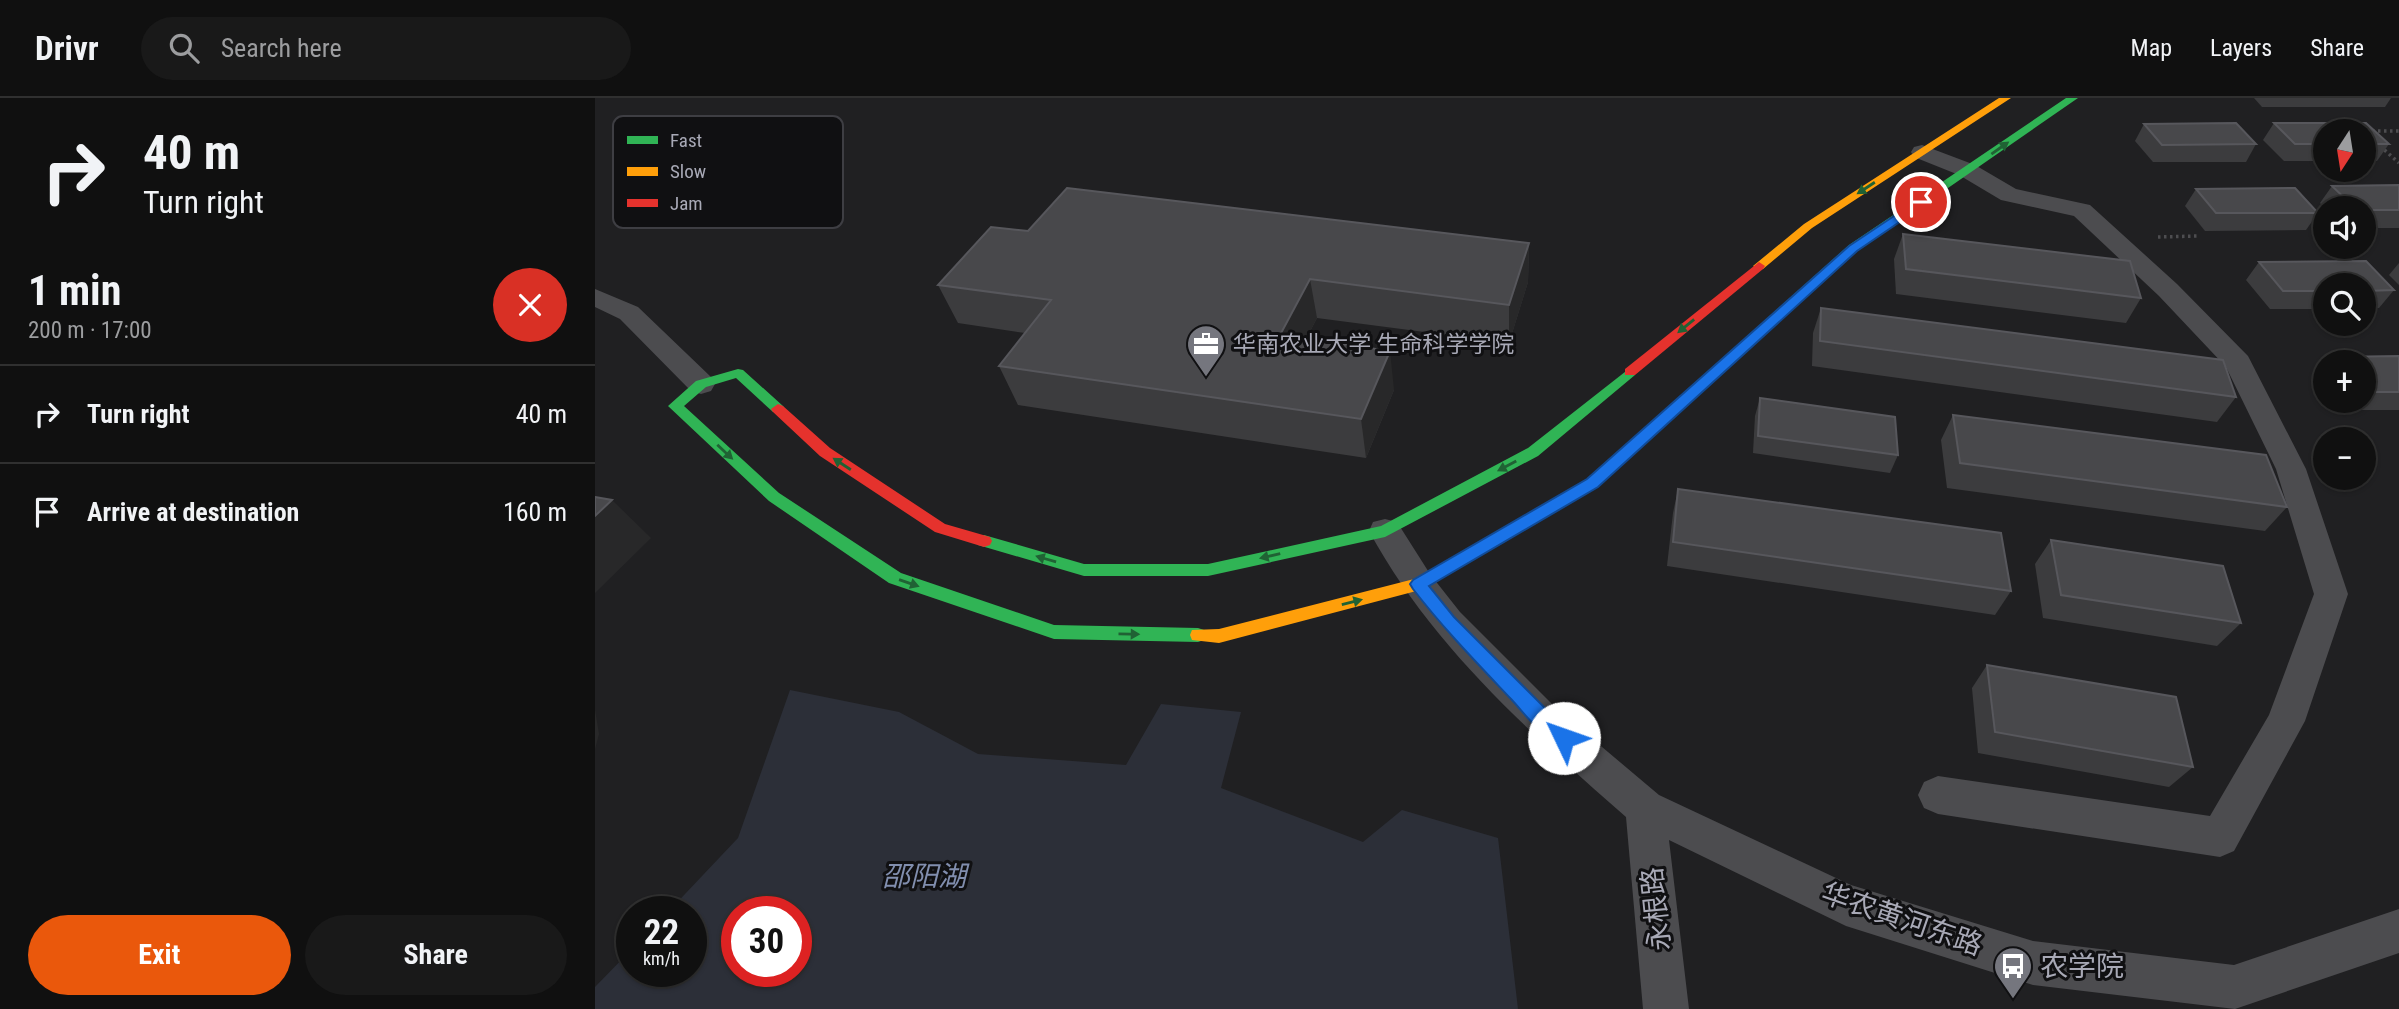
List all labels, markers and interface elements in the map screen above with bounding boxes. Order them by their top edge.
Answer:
search box [141,17,631,80]
text: Drivr [35,29,99,68]
icon: search [165,29,203,67]
text: Search here [221,33,342,63]
text: Map [2131,34,2172,62]
text: Layers [2210,34,2272,62]
text: Share [2310,34,2364,62]
legend [613,116,843,228]
north arrow [2313,119,2377,182]
map controls [2313,119,2376,490]
text: 40 m [143,124,240,181]
icon: right [28,126,119,217]
text: Fast [670,129,702,152]
one-way arrow [1991,141,2009,155]
text: Slow [670,160,706,183]
pin [1891,172,1951,232]
one-way arrow [1857,182,1876,195]
text: Turn right [143,183,264,221]
icon: arrive [1902,183,1940,221]
text: Jam [670,192,703,215]
button: sound [2313,196,2376,259]
text: 1 min [28,266,121,315]
button: close [493,268,567,342]
button: search [2313,273,2376,336]
text: 200 m · 17:00 [28,317,152,344]
one-way arrow [1677,319,1695,334]
office icon: 华南农业大学 生命科学学院 [1185,323,1227,378]
place label: 华南农业大学 生命科学学院 [1233,331,1514,358]
button: + [2313,350,2376,413]
icon: right [28,395,66,433]
text: Turn right [87,399,189,429]
text: 40 m [516,399,567,429]
button: − [2313,427,2376,490]
one-way arrow [716,444,734,460]
one-way arrow [833,457,851,471]
one-way arrow [1497,460,1517,472]
icon: arrive [28,493,66,531]
text: Arrive at destination [87,497,299,527]
text: 160 m [503,497,567,527]
one-way arrow [1259,551,1281,562]
one-way arrow [1035,554,1056,564]
one-way arrow [899,578,920,589]
one-way arrow [1341,596,1363,607]
one-way arrow [1118,628,1140,640]
position arrow [1527,701,1601,775]
water label: 邵阳湖 [882,860,970,893]
street label: 永根路 [1635,865,1677,953]
street label: 华农黄河东路 [1817,876,1987,962]
speed limit sign: 30 [721,896,812,987]
text: 22 [644,912,679,953]
button: Exit [28,915,291,995]
button: Share [305,915,567,995]
bus stop icon: 农学院 [1992,945,2034,1000]
text: km/h [643,948,680,969]
place label: 农学院 [2040,950,2124,983]

